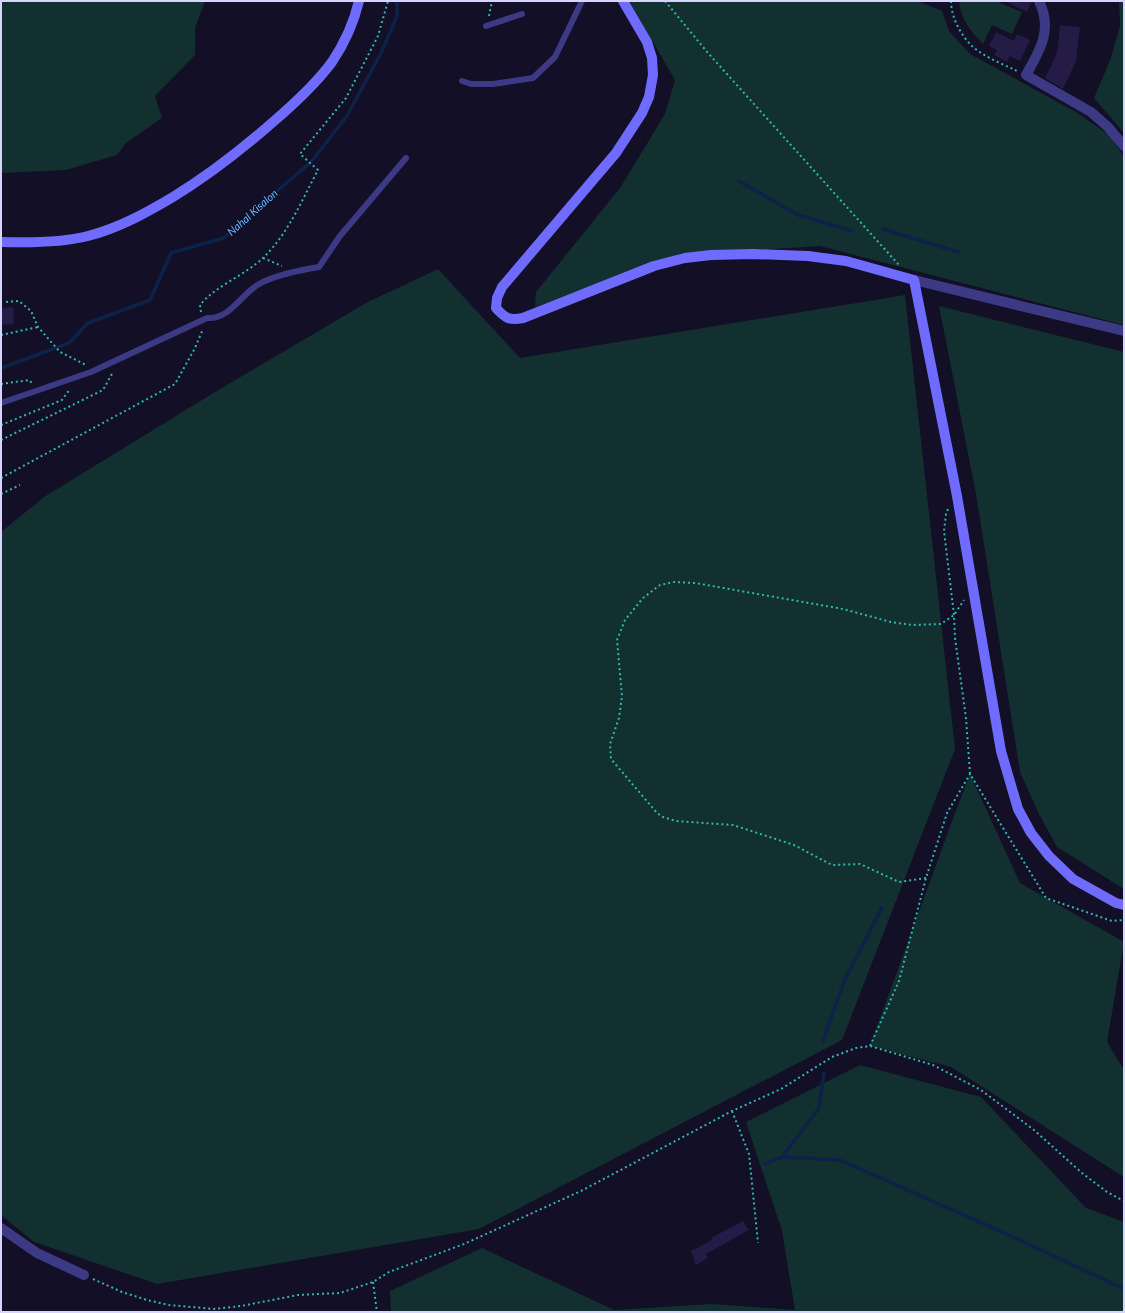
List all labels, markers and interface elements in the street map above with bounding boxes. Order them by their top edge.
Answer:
water label: Nahal Kisalon [224,186,280,238]

